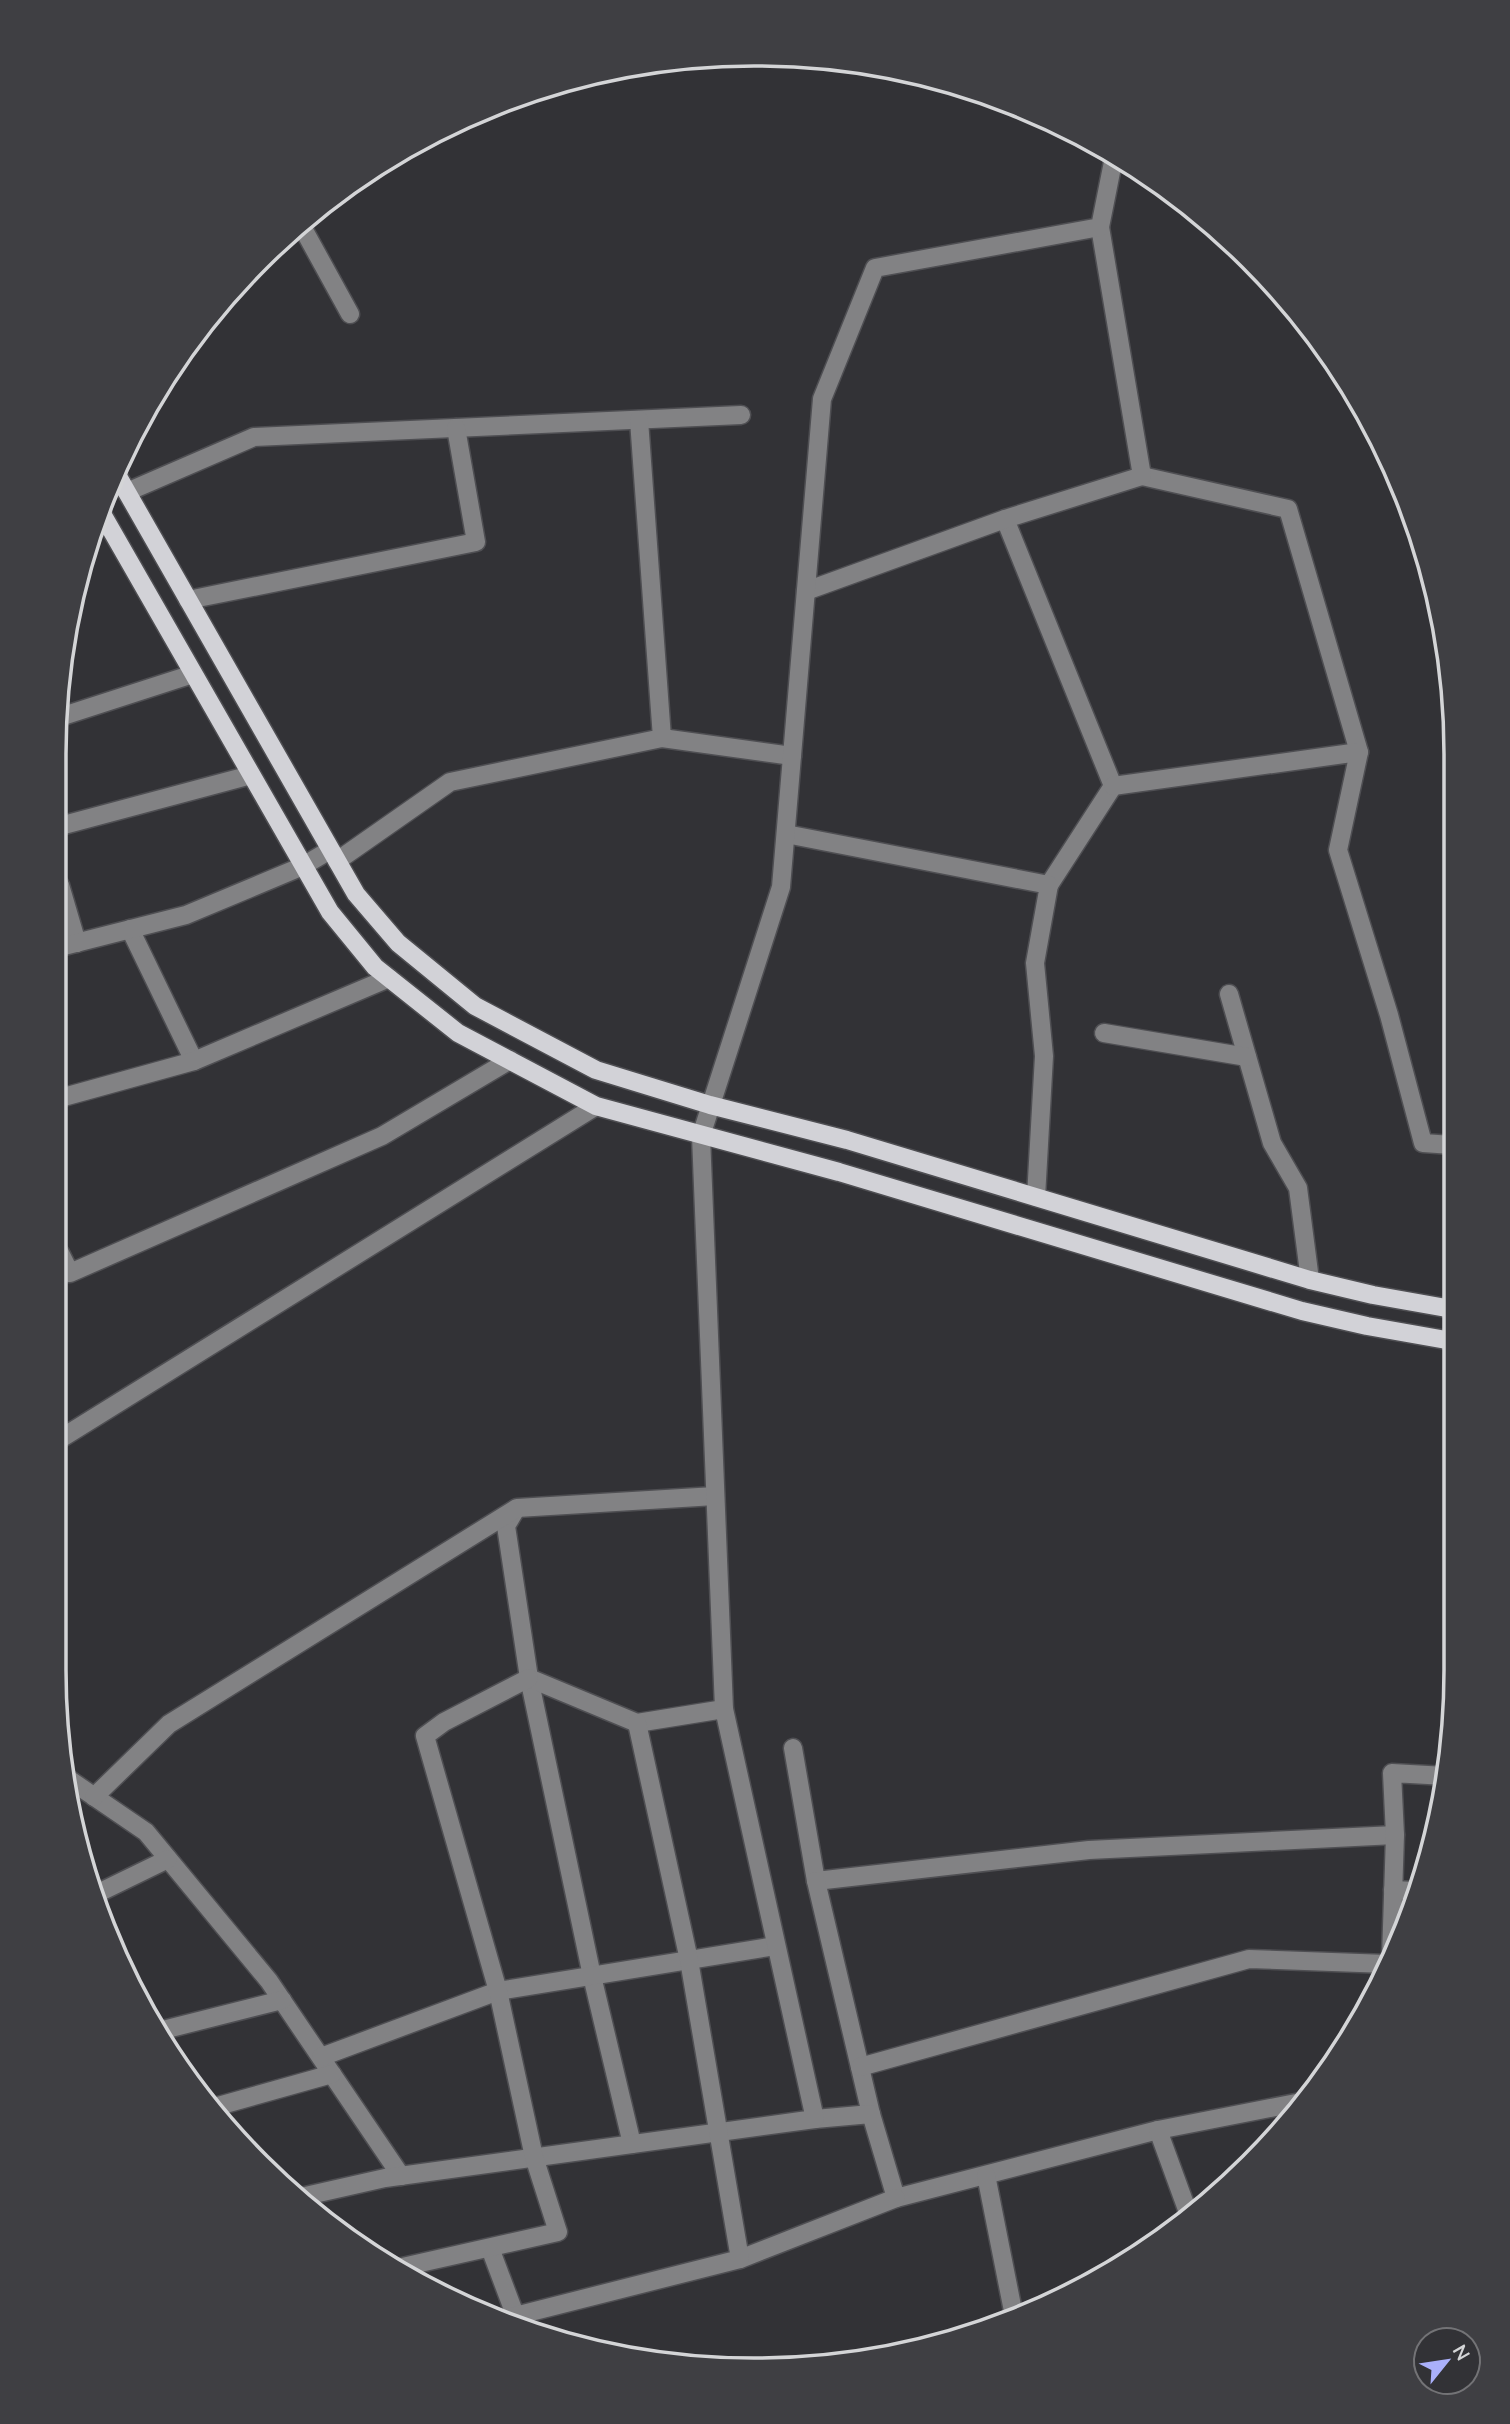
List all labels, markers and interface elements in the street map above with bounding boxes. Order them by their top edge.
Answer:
north arrow [1412,2326,1482,2396]
text: N [1446,2340,1476,2366]

